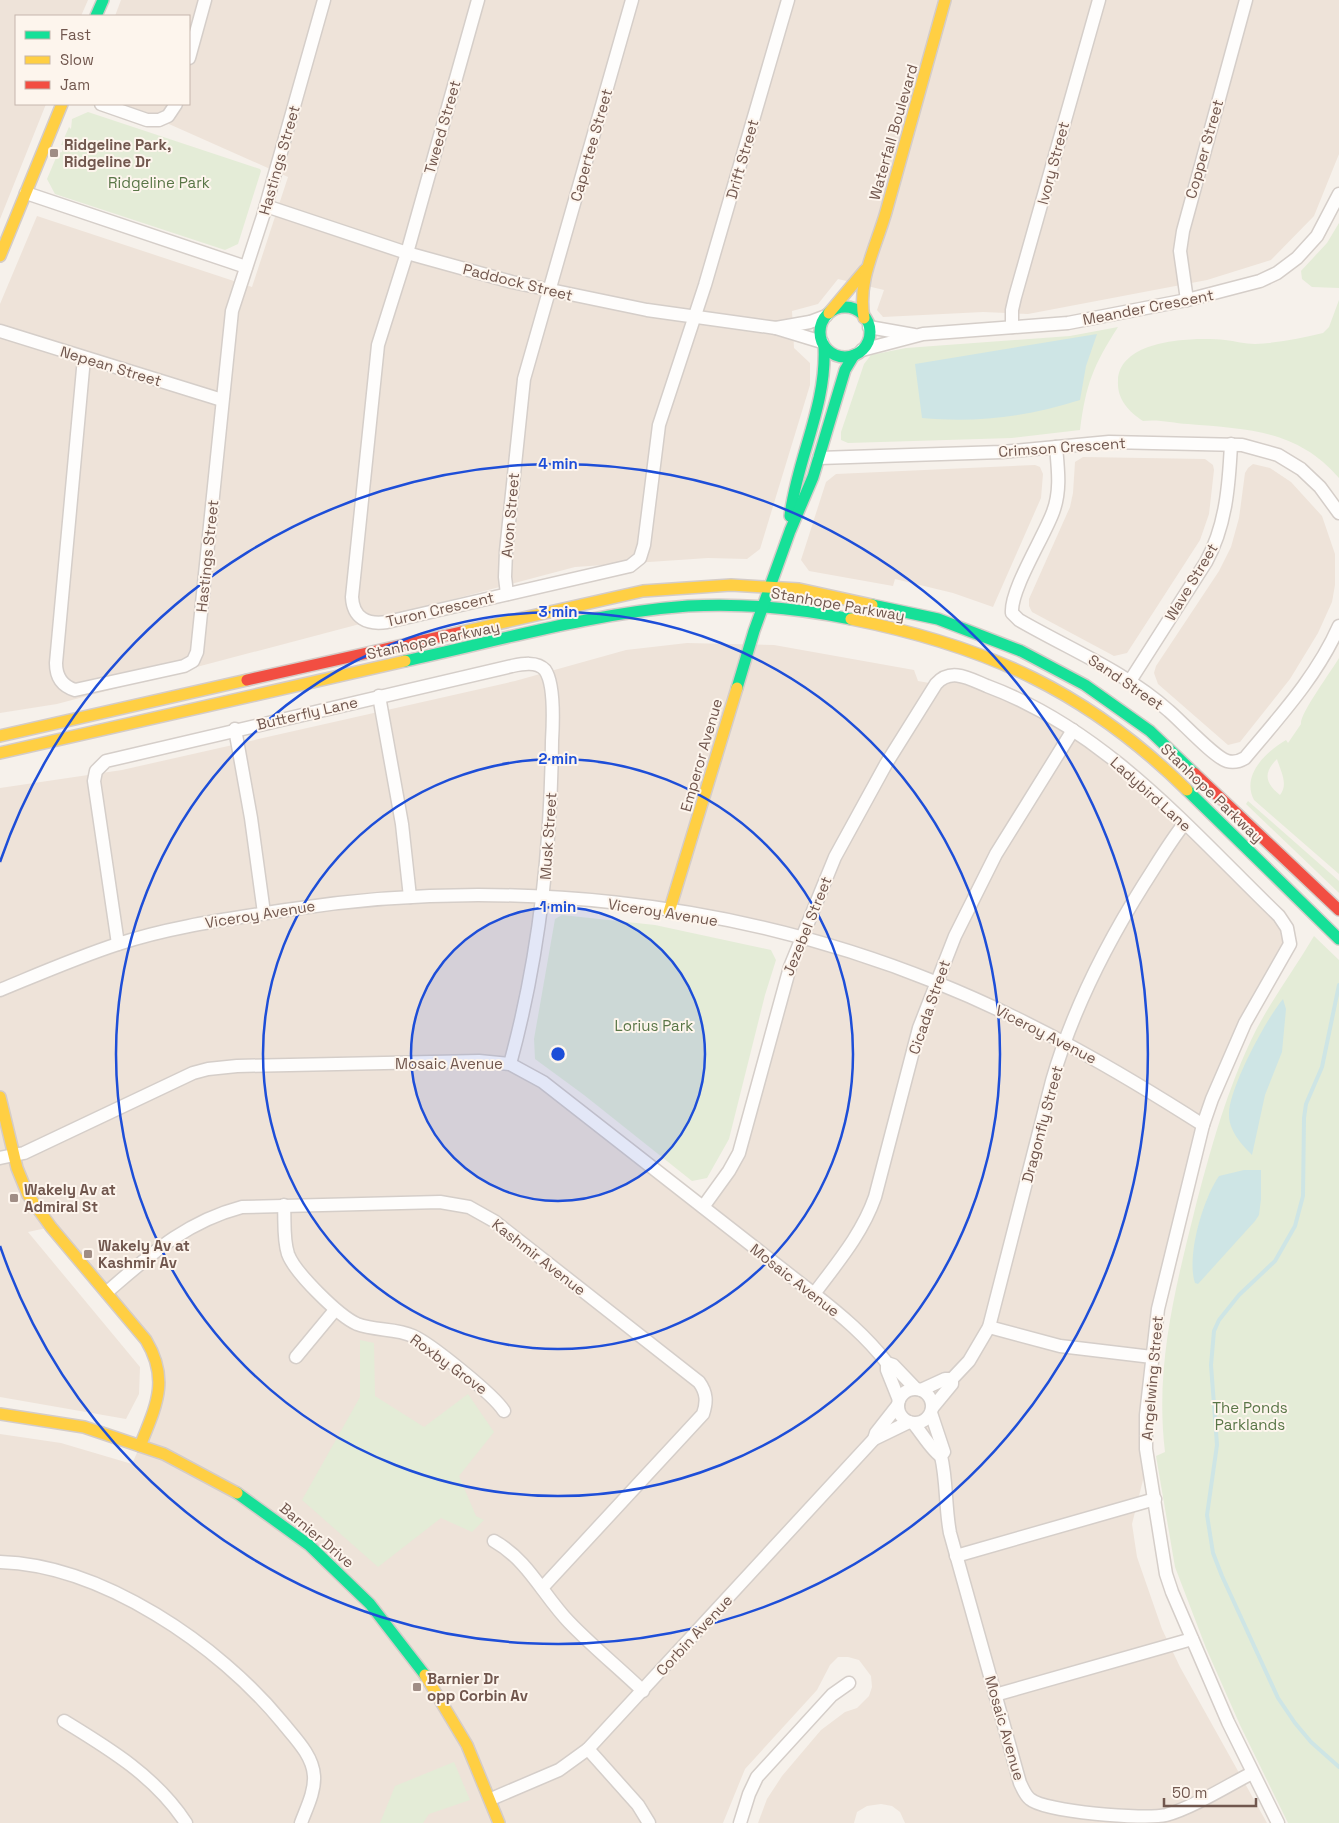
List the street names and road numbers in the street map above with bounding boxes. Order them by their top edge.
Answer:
street label: Waterfall Boulevard [864,62,922,202]
street label: Tweed Street [420,78,464,176]
street label: Capertee Street [566,86,616,204]
street label: Copper Street [1181,97,1227,201]
street label: Hastings Street [254,103,304,217]
street label: Drift Street [722,117,762,201]
street label: Ivory Street [1033,119,1073,207]
street label: Paddock Street [461,259,575,305]
street label: Meander Crescent [1081,285,1215,329]
street label: Nepean Street [58,342,164,390]
street label: Crimson Crescent [998,433,1126,461]
street label: Avon Street [497,472,523,558]
street label: Hastings Street [192,499,222,613]
street label: Wave Street [1160,540,1222,624]
street label: Stanhope Parkway [770,583,906,625]
street label: Turon Crescent [384,587,496,631]
street label: Stanhope Parkway [365,617,501,663]
street label: Sand Street [1085,650,1167,714]
street label: Butterfly Lane [255,692,360,734]
street label: Emperor Avenue [676,696,726,814]
street label: Stanhope Parkway [1157,739,1267,847]
street label: Ladybird Lane [1107,753,1196,835]
street label: Musk Street [535,791,561,880]
street label: Jezebel Street [778,873,836,978]
street label: Viceroy Avenue [607,894,720,930]
street label: Viceroy Avenue [204,896,317,932]
street label: Cicada Street [904,957,954,1057]
street label: Viceroy Avenue [992,1000,1100,1068]
street label: Mosaic Avenue [395,1054,503,1073]
street label: Dragonfly Street [1017,1063,1067,1185]
street label: Kashmir Avenue [488,1215,590,1300]
street label: Mosaic Avenue [747,1239,843,1321]
street label: Angelwing Street [1137,1315,1167,1441]
street label: Roxby Grove [407,1330,491,1398]
street label: Barnier Drive [276,1498,358,1572]
street label: Corbin Avenue [652,1591,736,1679]
street label: Mosaic Avenue [981,1673,1029,1783]

